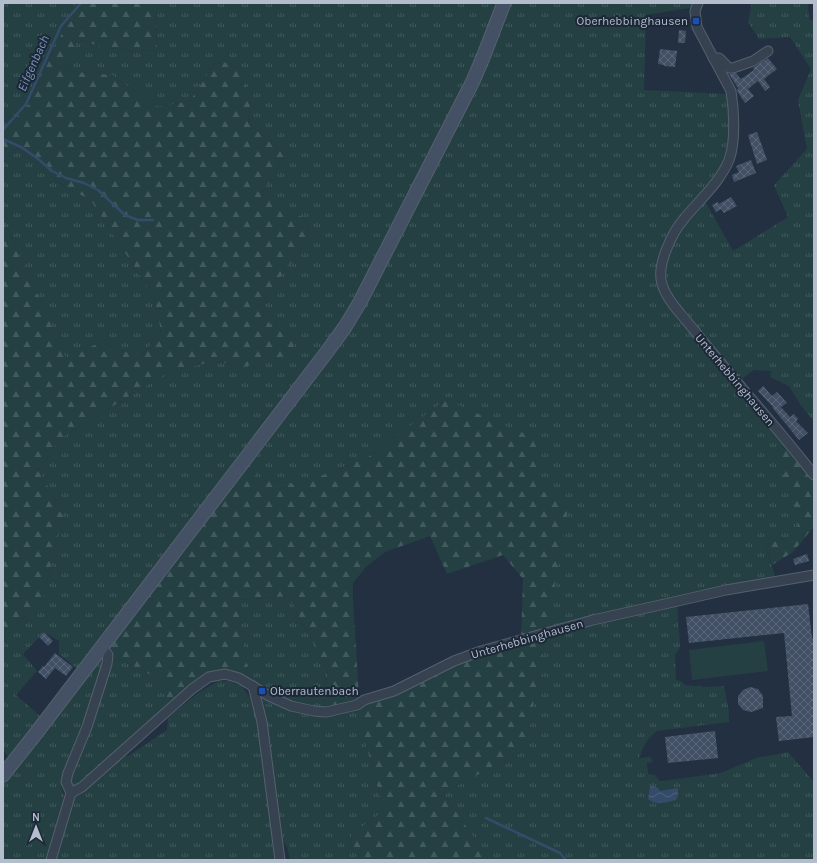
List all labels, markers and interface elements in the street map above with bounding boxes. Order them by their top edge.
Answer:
place label: Oberhebbinghausen [577,14,688,28]
marker: Oberhebbinghausen [691,16,701,26]
water label: Eifgenbach [14,33,52,93]
street label: Unterhebbinghausen [692,331,778,429]
street label: Unterhebbinghausen [469,616,585,662]
place label: Oberrautenbach [270,684,359,698]
marker: Oberrautenbach [257,686,267,696]
north arrow [16,807,56,847]
text: N [32,811,40,824]

